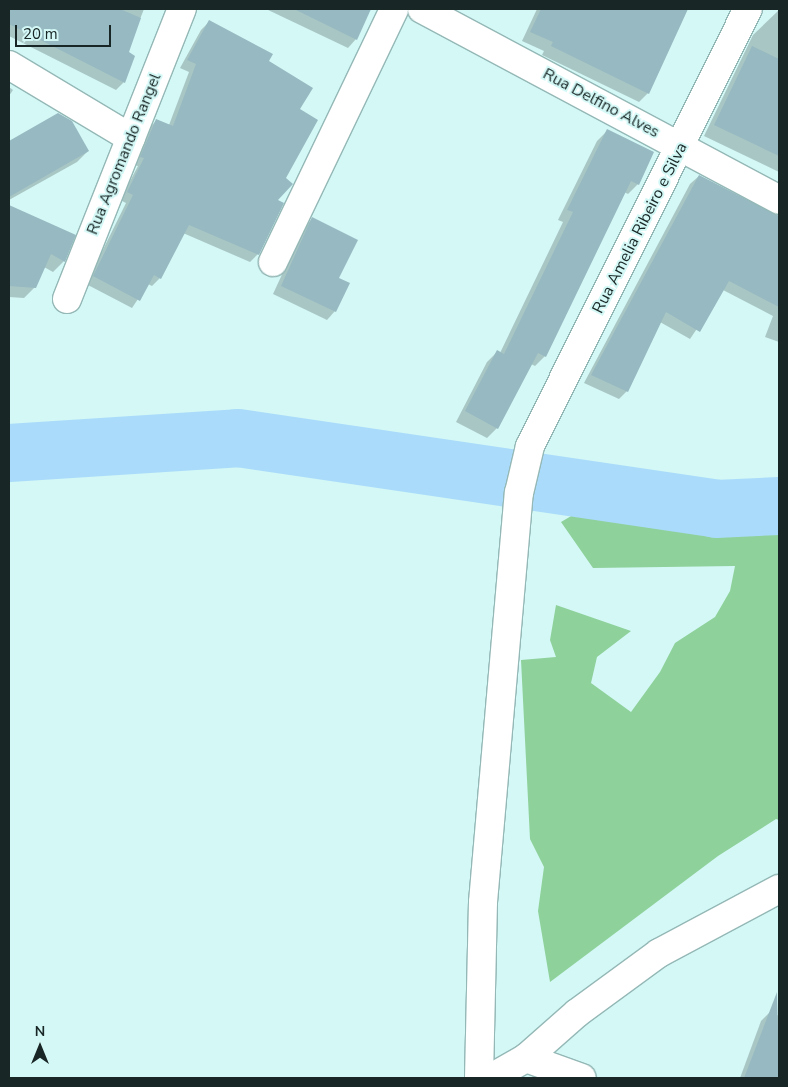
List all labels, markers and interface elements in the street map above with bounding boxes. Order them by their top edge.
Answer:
scale bar [18,15,114,47]
text: 20 m [23,24,58,44]
street label: Rua Delfino Alves [540,64,662,142]
street label: Rua Agromando Rangel [83,71,165,237]
street label: Rua Amelia Ribeiro e Silva [589,139,691,317]
north arrow [15,1022,65,1072]
text: N [35,1022,45,1041]

